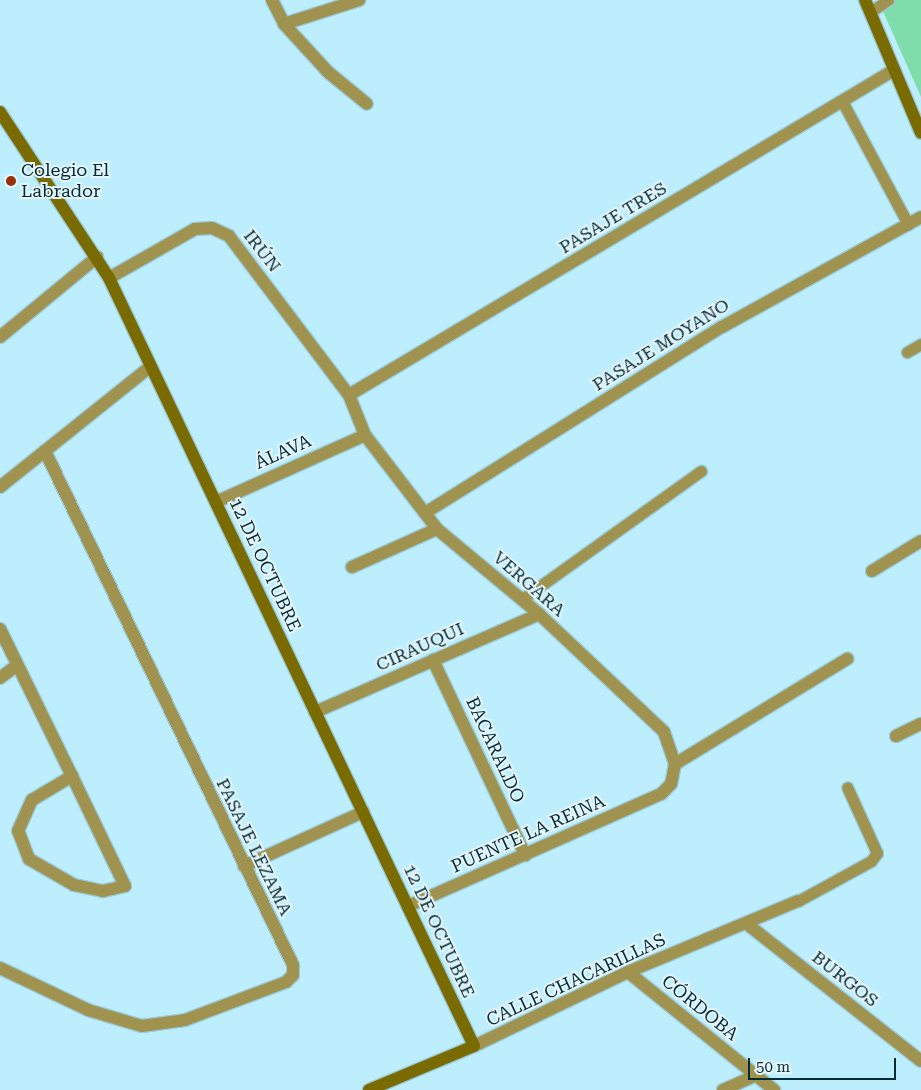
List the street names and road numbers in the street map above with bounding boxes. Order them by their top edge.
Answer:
street label: PASAJE TRES [555,177,671,259]
street label: IRÚN [239,226,285,276]
street label: PASAJE MOYANO [589,294,733,396]
street label: ÁLAVA [251,430,315,474]
street label: 12 DE OCTUBRE [225,495,305,635]
street label: VERGARA [489,547,569,621]
street label: CIRAUQUI [373,618,467,676]
street label: BACARALDO [461,694,529,806]
street label: PASAJE LEZAMA [211,775,297,919]
street label: PUENTE LA REINA [448,790,608,878]
street label: 12 DE OCTUBRE [399,861,479,1001]
street label: CALLE CHACARILLAS [483,929,669,1031]
street label: BURGOS [808,946,882,1012]
street label: CÓRDOBA [657,971,743,1045]

